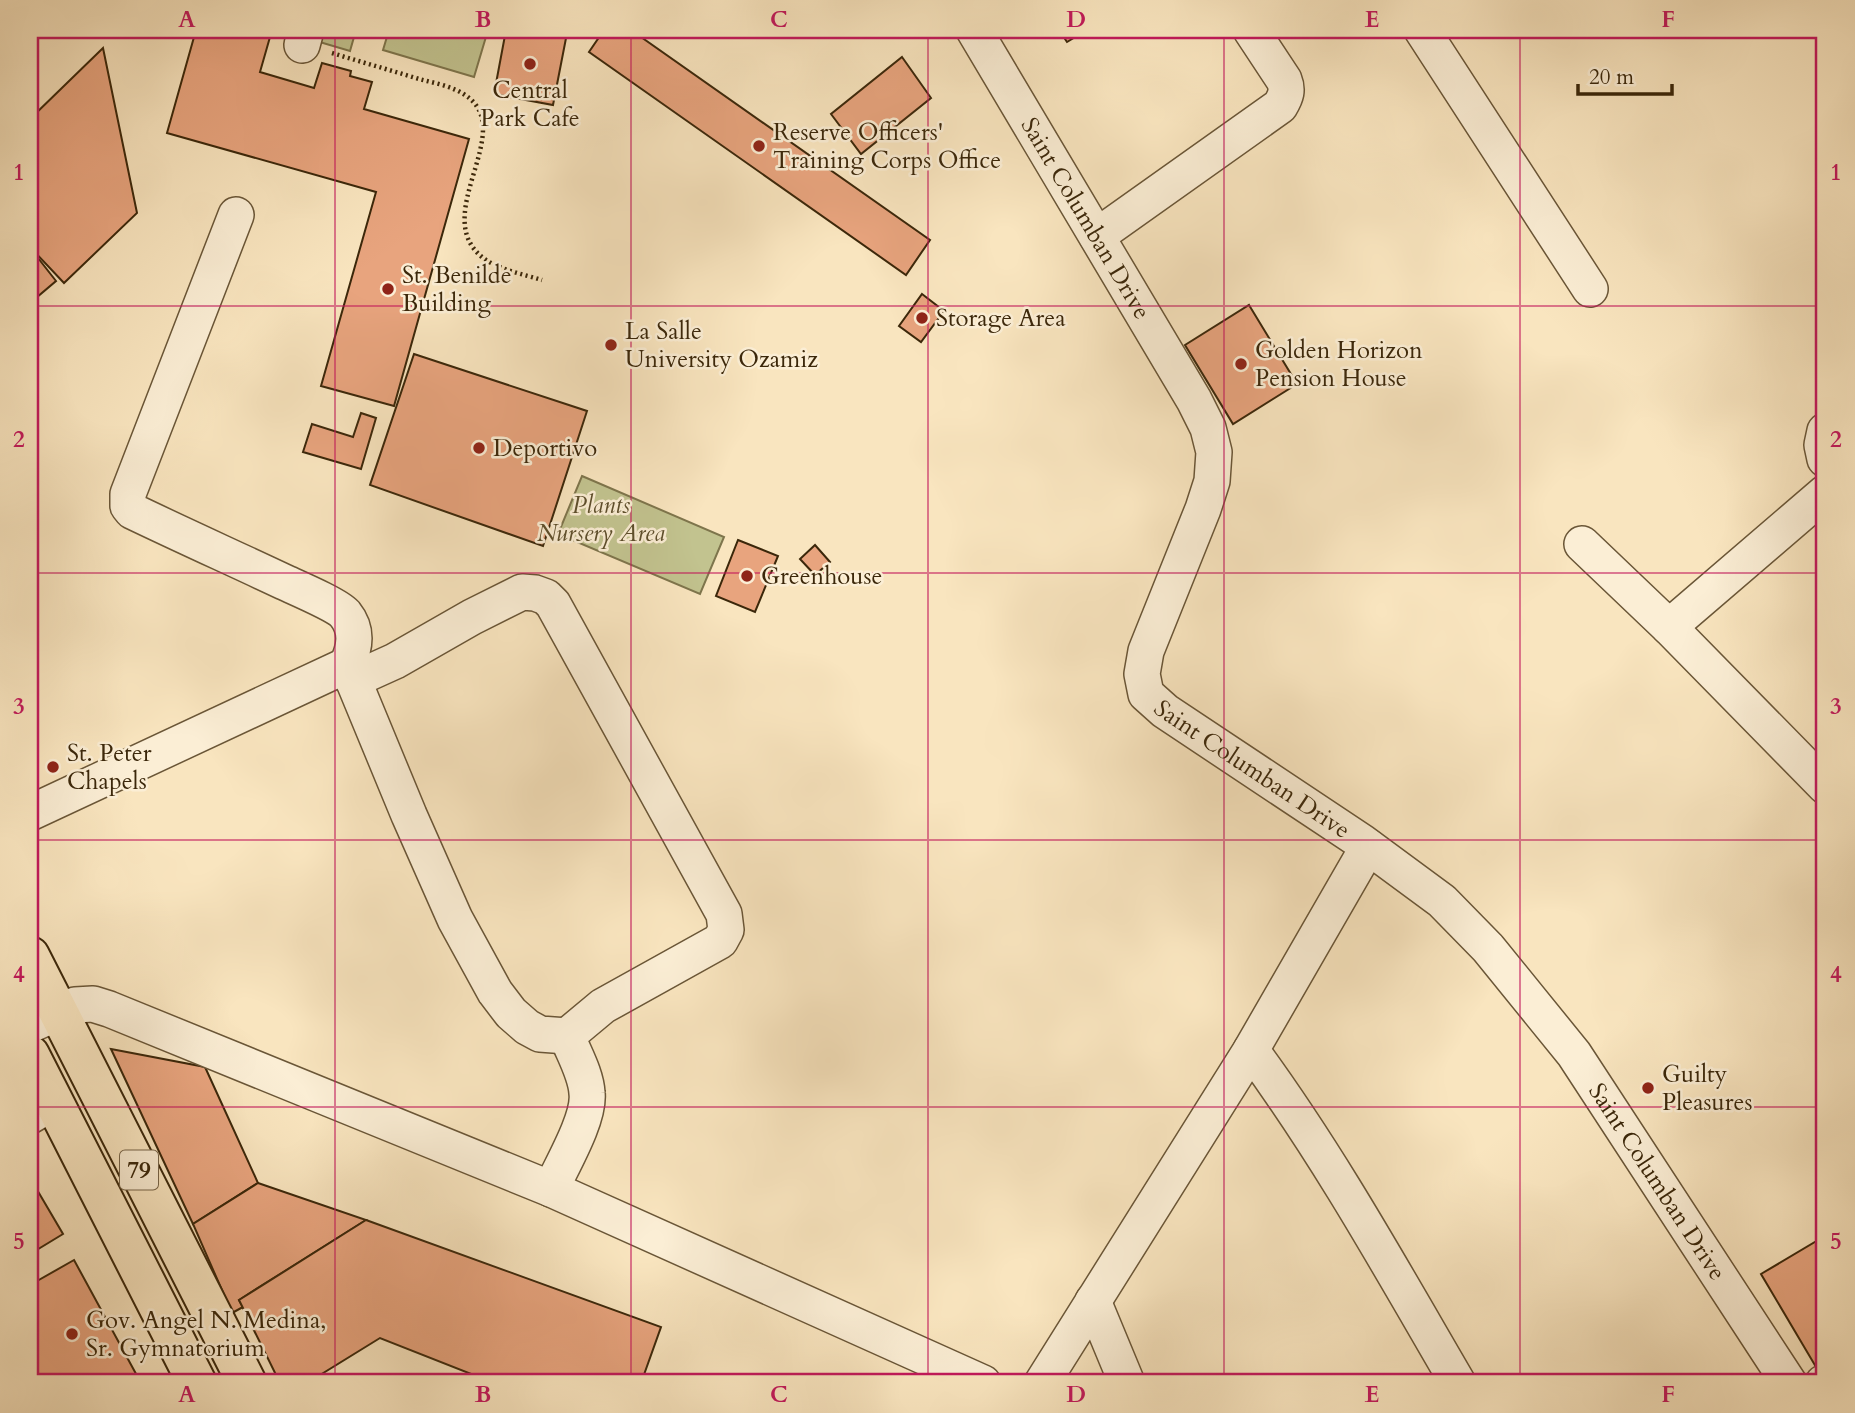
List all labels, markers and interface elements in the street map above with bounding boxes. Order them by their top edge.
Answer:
text: A [178,4,196,35]
text: B [475,4,491,35]
text: C [770,4,788,35]
text: D [1066,4,1086,35]
text: E [1365,4,1379,35]
text: F [1661,4,1675,35]
scale bar [1578,52,1673,96]
marker: Central Park Cafe [522,56,538,72]
text: 20 m [1589,63,1634,92]
place label: Central Park Cafe [480,74,580,135]
street label: Saint Columban Drive [1013,111,1159,325]
place label: Reserve Officers' Training Corps Office [773,116,1001,177]
marker: Reserve Officers' Training Corps Office [751,138,767,154]
text: 1 [13,157,25,188]
text: 1 [1830,157,1842,188]
place label: St. Benilde Building [402,259,512,320]
marker: St. Benilde Building [380,281,396,297]
place label: Storage Area [936,302,1066,335]
marker: Storage Area [914,310,930,326]
place label: La Salle University Ozamiz [625,315,818,376]
place label: Golden Horizon Pension House [1255,334,1423,395]
marker: La Salle University Ozamiz [603,337,619,353]
marker: Golden Horizon Pension House [1233,356,1249,372]
text: 2 [13,424,25,455]
text: 2 [1830,424,1842,455]
place label: Deportivo [493,432,597,465]
marker: Deportivo [471,440,487,456]
park label: Plants Nursery Area [537,489,665,550]
place label: Greenhouse [761,560,882,593]
marker: Greenhouse [739,568,755,584]
text: 3 [13,691,25,722]
text: 3 [1830,691,1842,722]
street label: Saint Columban Drive [1147,692,1357,846]
place label: St. Peter Chapels [67,737,152,798]
marker: St. Peter Chapels [45,759,61,775]
text: 4 [13,959,25,990]
text: 4 [1830,959,1842,990]
place label: Guilty Pleasures [1662,1058,1752,1119]
street label: Saint Columban Drive [1581,1077,1734,1287]
marker: Guilty Pleasures [1640,1080,1656,1096]
road number: 79 [120,1150,158,1190]
text: 5 [13,1226,25,1257]
text: 5 [1830,1226,1842,1257]
place label: Gov. Angel N. Medina, Sr. Gymnatorium [86,1304,326,1365]
marker: Gov. Angel N. Medina, Sr. Gymnatorium [64,1326,80,1342]
text: A [178,1379,196,1410]
text: B [475,1379,491,1410]
text: C [770,1379,788,1410]
text: D [1066,1379,1086,1410]
text: E [1365,1379,1379,1410]
text: F [1661,1379,1675,1410]

